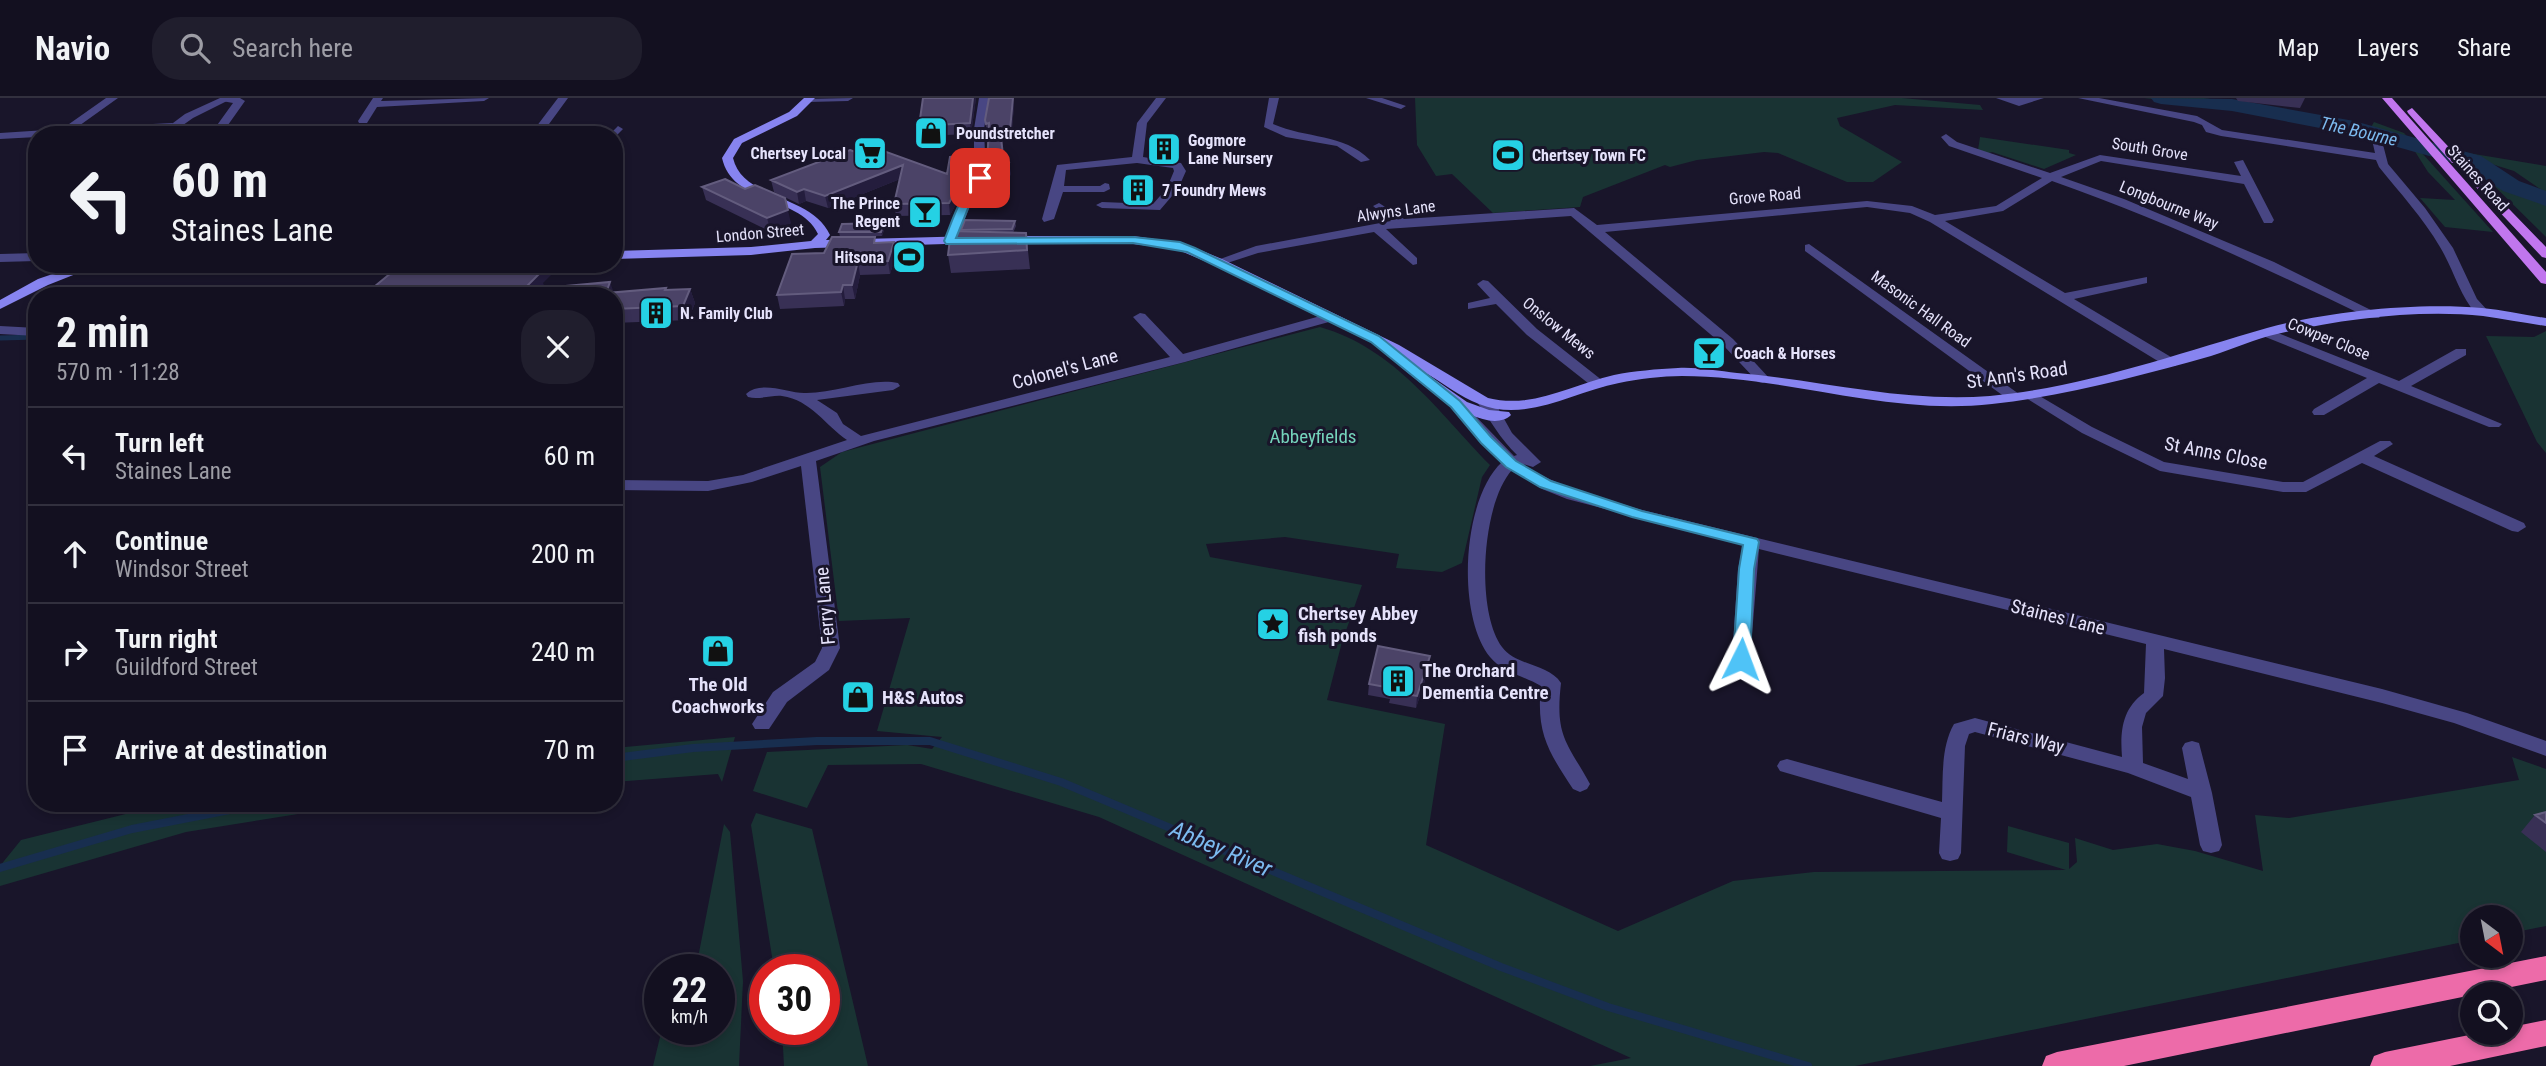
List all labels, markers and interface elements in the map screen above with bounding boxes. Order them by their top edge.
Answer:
search box [152,17,642,80]
text: Navio [35,29,110,68]
icon: search [176,29,214,67]
text: Search here [232,33,353,63]
text: Map [2278,34,2319,62]
text: Layers [2357,34,2419,62]
text: Share [2457,34,2511,62]
water label: The Bourne [2318,112,2400,150]
shop icon: Poundstretcher [912,114,950,152]
place label: Poundstretcher [956,124,1055,143]
building icon: Gogmore Lane Nursery [1145,130,1183,168]
place label: Gogmore Lane Nursery [1188,131,1273,168]
supermarket icon: Chertsey Local [851,134,889,172]
street label: South Grove [2111,134,2189,164]
sports icon: Chertsey Town FC [1489,136,1527,174]
street label: Staines Road [2443,141,2513,215]
place label: Chertsey Local [751,144,846,163]
place label: Chertsey Town FC [1532,146,1646,165]
pin [950,148,1010,208]
text: 60 m [171,152,268,209]
icon: left [56,154,147,245]
icon: arrive [961,159,999,197]
building icon: 7 Foundry Mews [1119,171,1157,209]
street label: Longbourne Way [2117,177,2221,234]
place label: 7 Foundry Mews [1162,181,1266,200]
street label: Grove Road [1728,183,1802,209]
bar icon: The Prince Regent [906,193,944,231]
place label: The Prince Regent [831,194,900,231]
street label: Alwyns Lane [1355,196,1437,226]
text: Staines Lane [171,211,333,249]
street label: London Street [715,220,805,246]
sports icon: Hitsona [890,238,928,276]
place label: Hitsona [835,248,884,267]
street label: Masonic Hall Road [1868,267,1974,351]
street label: Onslow Mews [1519,293,1599,363]
building icon: N. Family Club [637,294,675,332]
place label: N. Family Club [680,304,773,323]
text: 2 min [56,308,149,357]
button: close [521,310,595,384]
street label: Cowper Close [2285,314,2373,364]
bar icon: Coach & Horses [1690,334,1728,372]
street label: Colonel's Lane [1010,344,1120,394]
place label: Coach & Horses [1734,344,1836,363]
street label: St Ann's Road [1965,357,2069,393]
text: 570 m · 11:28 [56,359,180,386]
park label: Abbeyfields [1269,425,1357,448]
text: Turn left [115,428,204,458]
street label: St Anns Close [2163,432,2270,474]
icon: left [56,437,94,475]
text: 60 m [544,441,595,471]
text: Staines Lane [115,458,232,485]
text: Continue [115,526,208,556]
icon: ahead [56,535,94,573]
text: 200 m [531,539,595,569]
text: Windsor Street [115,556,249,583]
street label: Ferry Lane [810,566,840,646]
street label: Staines Lane [2008,594,2108,640]
place label: Chertsey Abbey fish ponds [1298,602,1418,647]
place icon: Chertsey Abbey fish ponds [1254,605,1292,643]
position arrow [1704,622,1778,696]
text: Turn right [115,624,217,654]
shop icon: The Old Coachworks [699,632,737,670]
icon: right [56,633,94,671]
text: 240 m [531,637,595,667]
text: Guildford Street [115,654,258,681]
place label: The Orchard Dementia Centre [1422,659,1549,704]
building icon: The Orchard Dementia Centre [1379,662,1417,700]
place label: The Old Coachworks [672,673,764,718]
shop icon: H&S Autos [839,678,877,716]
place label: H&S Autos [882,686,964,709]
street label: Friars Way [1985,717,2067,759]
icon: arrive [56,731,94,769]
text: Arrive at destination [115,735,327,765]
text: 70 m [544,735,595,765]
water label: Abbey River [1165,815,1277,883]
north arrow [2460,905,2524,968]
map controls [2460,905,2523,1045]
speed limit sign: 30 [749,954,840,1045]
text: 22 [672,970,707,1011]
button: search [2460,982,2523,1045]
text: km/h [671,1006,708,1027]

